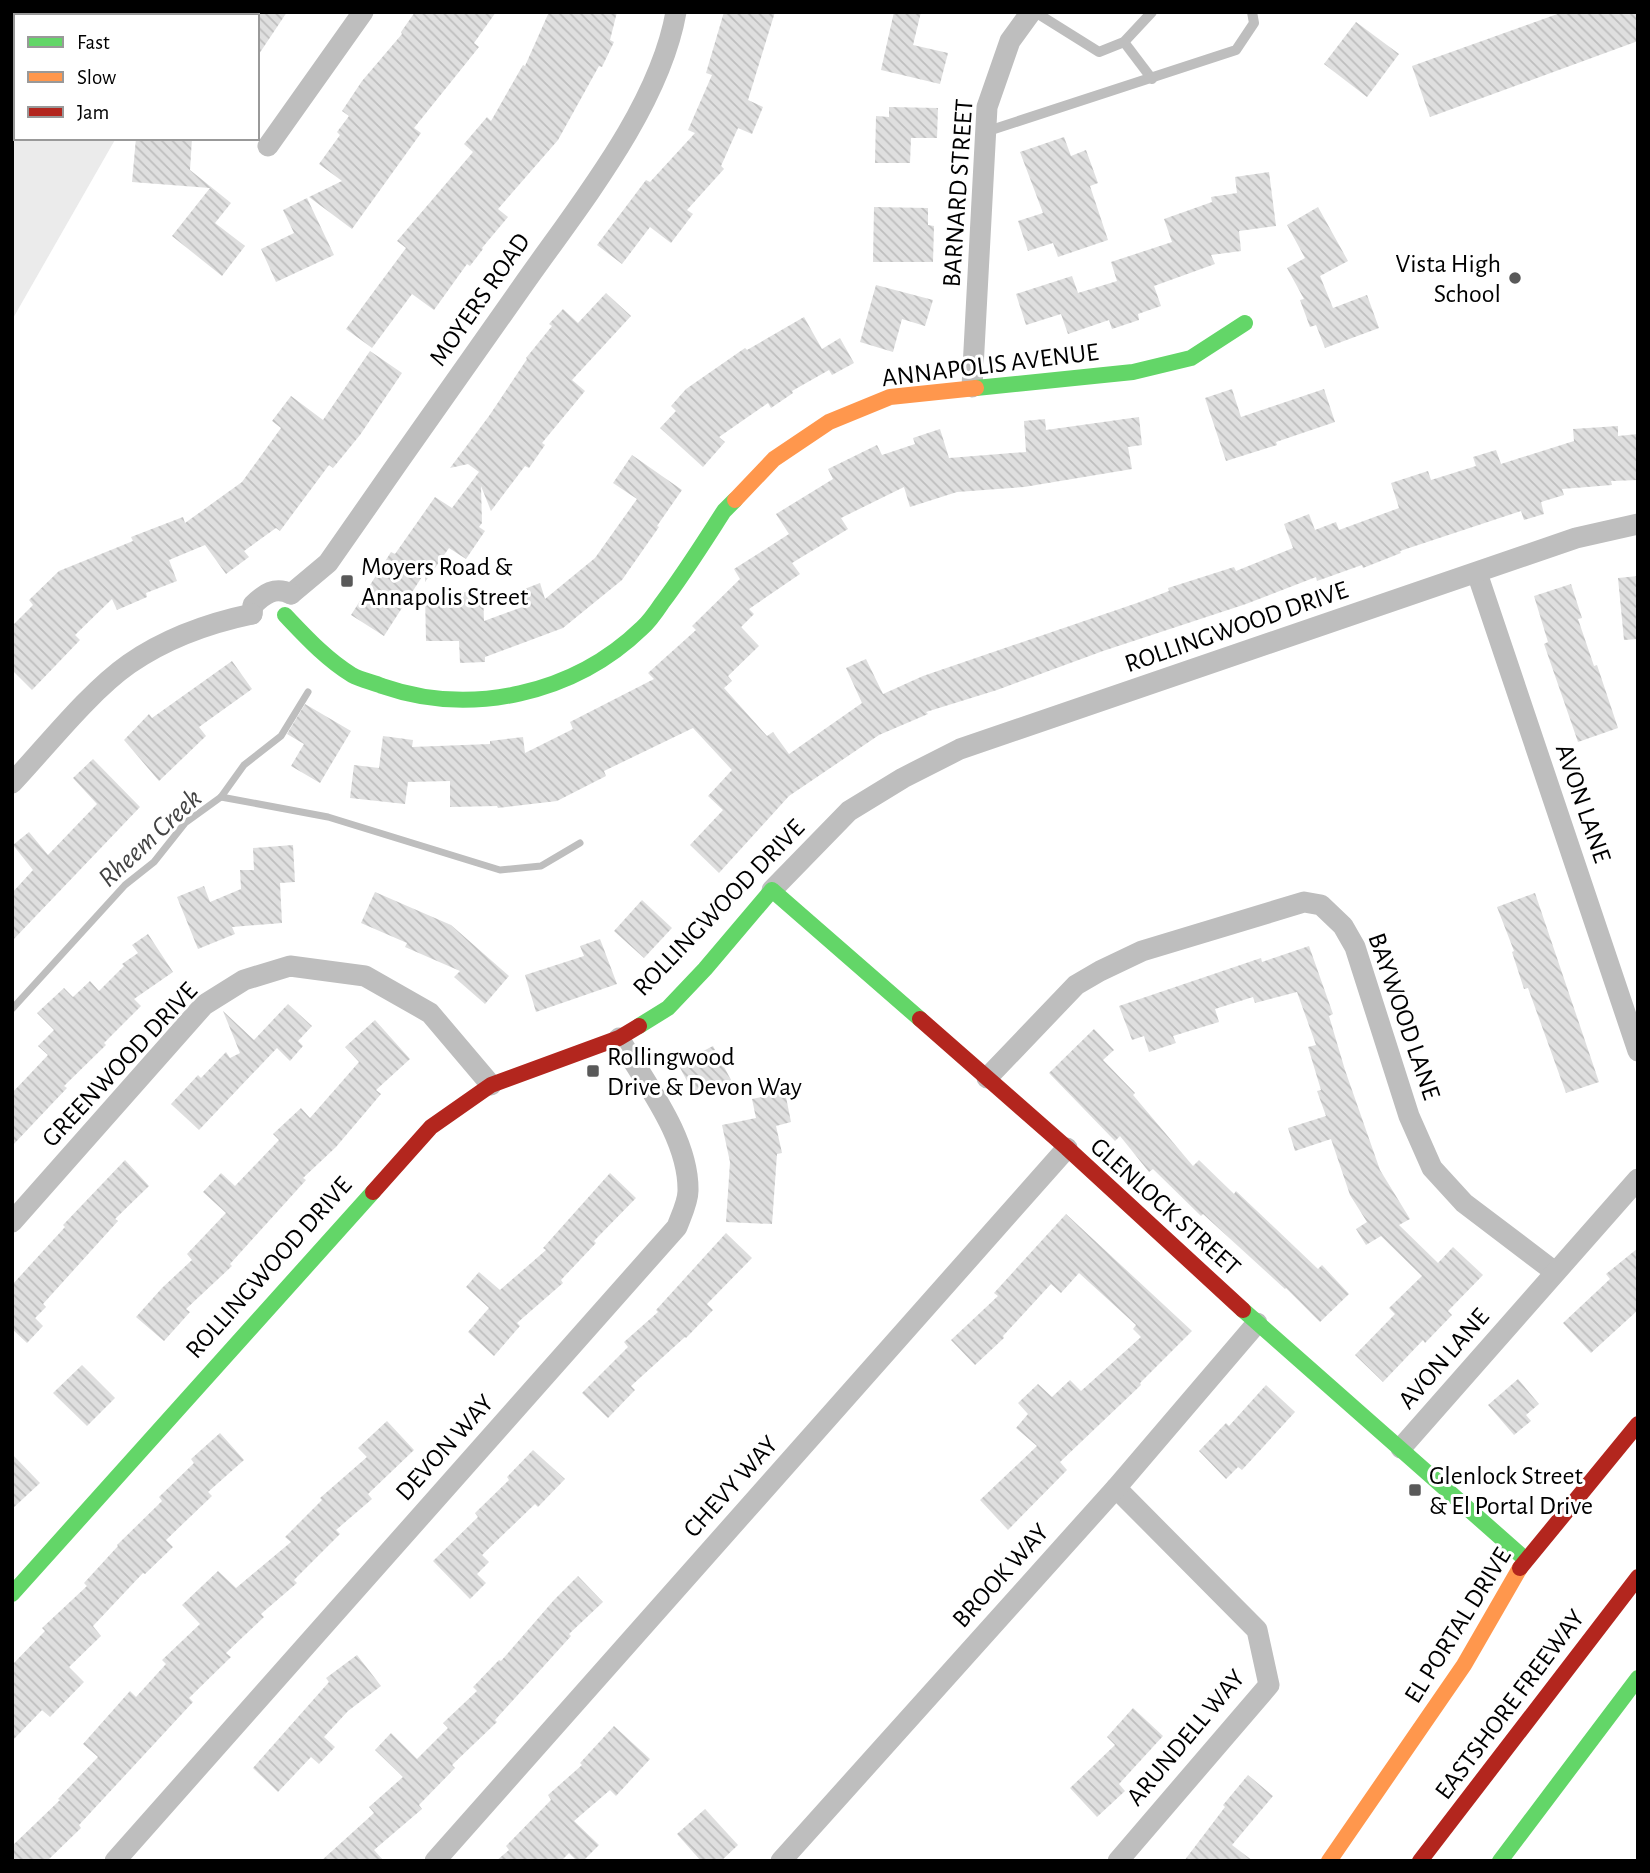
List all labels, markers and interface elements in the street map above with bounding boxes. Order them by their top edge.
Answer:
legend [14,14,259,140]
text: Fast [77,32,110,53]
text: Slow [77,67,116,88]
street label: BARNARD STREET [938,98,978,288]
text: Jam [77,102,109,123]
street label: MOYERS ROAD [425,228,535,371]
place label: Vista High School [1396,251,1501,307]
marker: Vista High School [1507,270,1523,286]
street label: ANNAPOLIS AVENUE [880,339,1100,391]
place label: Moyers Road & Annapolis Street [361,554,528,610]
marker: Moyers Road & Annapolis Street [339,573,355,589]
street label: ROLLINGWOOD DRIVE [1121,577,1351,677]
street label: AVON LANE [1551,741,1615,866]
water label: Rheem Creek [93,784,207,893]
street label: ROLLINGWOOD DRIVE [628,814,809,1001]
street label: BAYWOOD LANE [1363,930,1445,1103]
street label: GREENWOOD DRIVE [37,977,202,1152]
place label: Rollingwood Drive & Devon Way [607,1044,802,1100]
marker: Rollingwood Drive & Devon Way [585,1063,601,1079]
street label: GLENLOCK STREET [1085,1133,1246,1281]
street label: ROLLINGWOOD DRIVE [181,1172,357,1363]
street label: AVON LANE [1393,1304,1494,1414]
street label: DEVON WAY [391,1390,499,1506]
street label: CHEVY WAY [679,1431,783,1542]
place label: Glenlock Street & El Portal Drive [1429,1463,1593,1519]
marker: Glenlock Street & El Portal Drive [1407,1482,1423,1498]
street label: BROOK WAY [948,1519,1054,1633]
street label: EL PORTAL DRIVE [1400,1543,1516,1708]
street label: EASTSHORE FREEWAY [1430,1605,1590,1804]
street label: ARUNDELL WAY [1122,1665,1250,1810]

